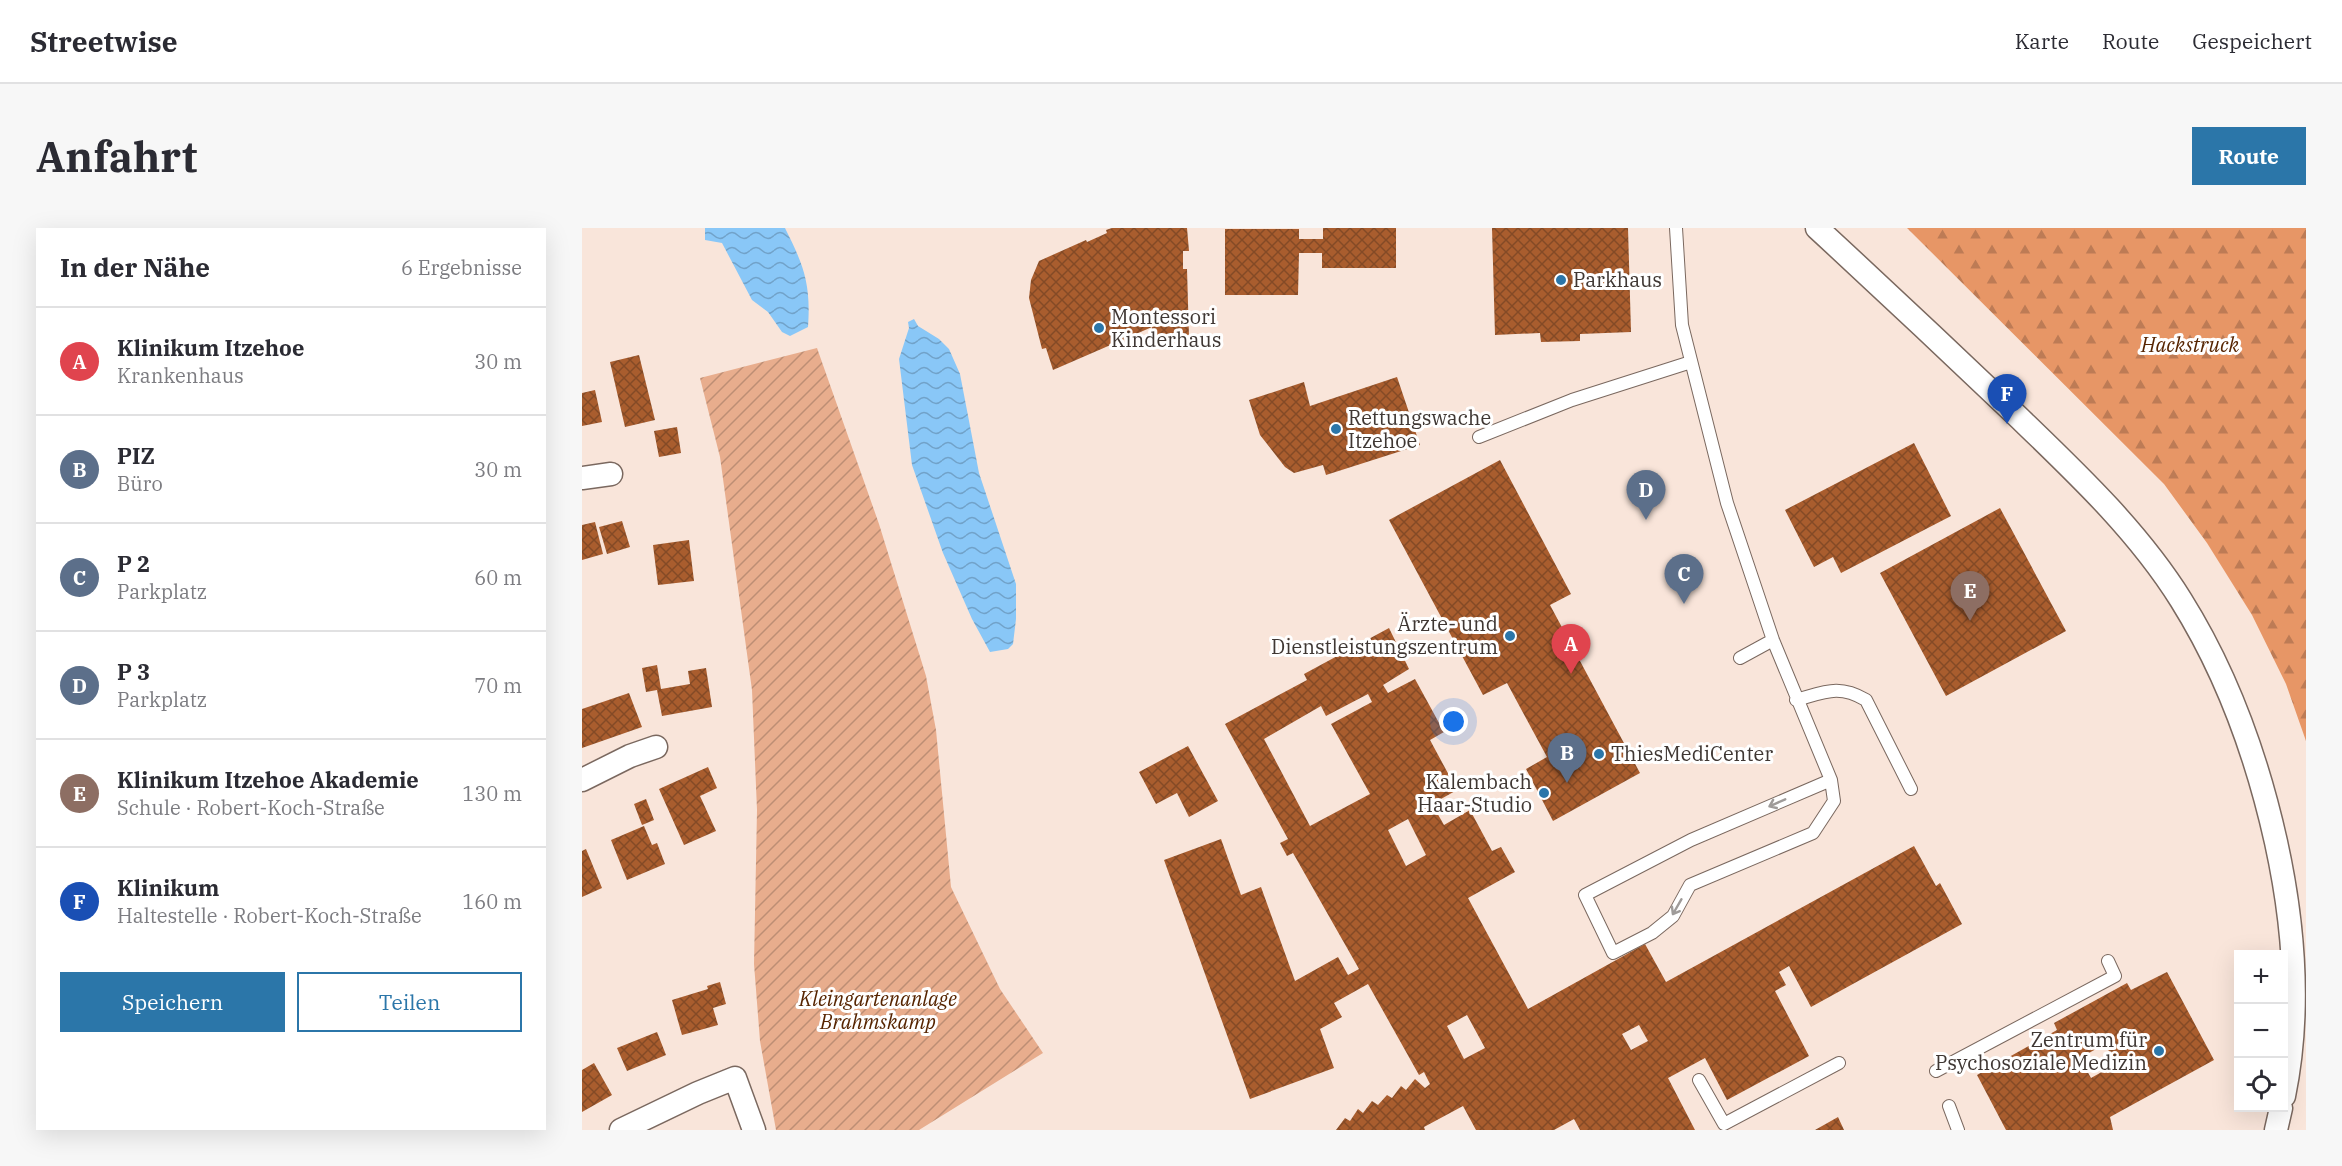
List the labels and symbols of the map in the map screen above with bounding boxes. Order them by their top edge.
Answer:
place label: Parkhaus [1573,266,1662,293]
marker: Parkhaus [1554,273,1568,287]
place label: Montessori Kinderhaus [1111,303,1221,353]
marker: Montessori Kinderhaus [1092,321,1106,335]
park label: Hackstruck [2140,331,2239,358]
pin: F [1988,374,2026,424]
place label: Rettungswache Itzehoe [1348,404,1491,454]
marker: Rettungswache Itzehoe [1329,422,1343,436]
pin: D [1626,470,1666,520]
pin: C [1664,554,1704,604]
pin: E [1950,572,1990,621]
place label: Ärzte- und Dienstleistungszentrum [1271,610,1498,660]
pin: A [1552,624,1590,674]
marker: Ärzte- und Dienstleistungszentrum [1503,629,1517,643]
your location [1439,707,1468,736]
pin: B [1548,734,1586,783]
place label: ThiesMediCenter [1611,740,1773,767]
marker: ThiesMediCenter [1592,747,1606,761]
place label: Kalembach Haar-Studio [1417,768,1532,818]
marker: Kalembach Haar-Studio [1537,786,1551,800]
one-way arrow [1768,798,1787,809]
one-way arrow [1671,898,1683,915]
park label: Kleingartenanlage Brahmskamp [798,985,957,1035]
place label: Zentrum für Psychosoziale Medizin [1935,1026,2147,1076]
marker: Zentrum für Psychosoziale Medizin [2152,1044,2166,1058]

